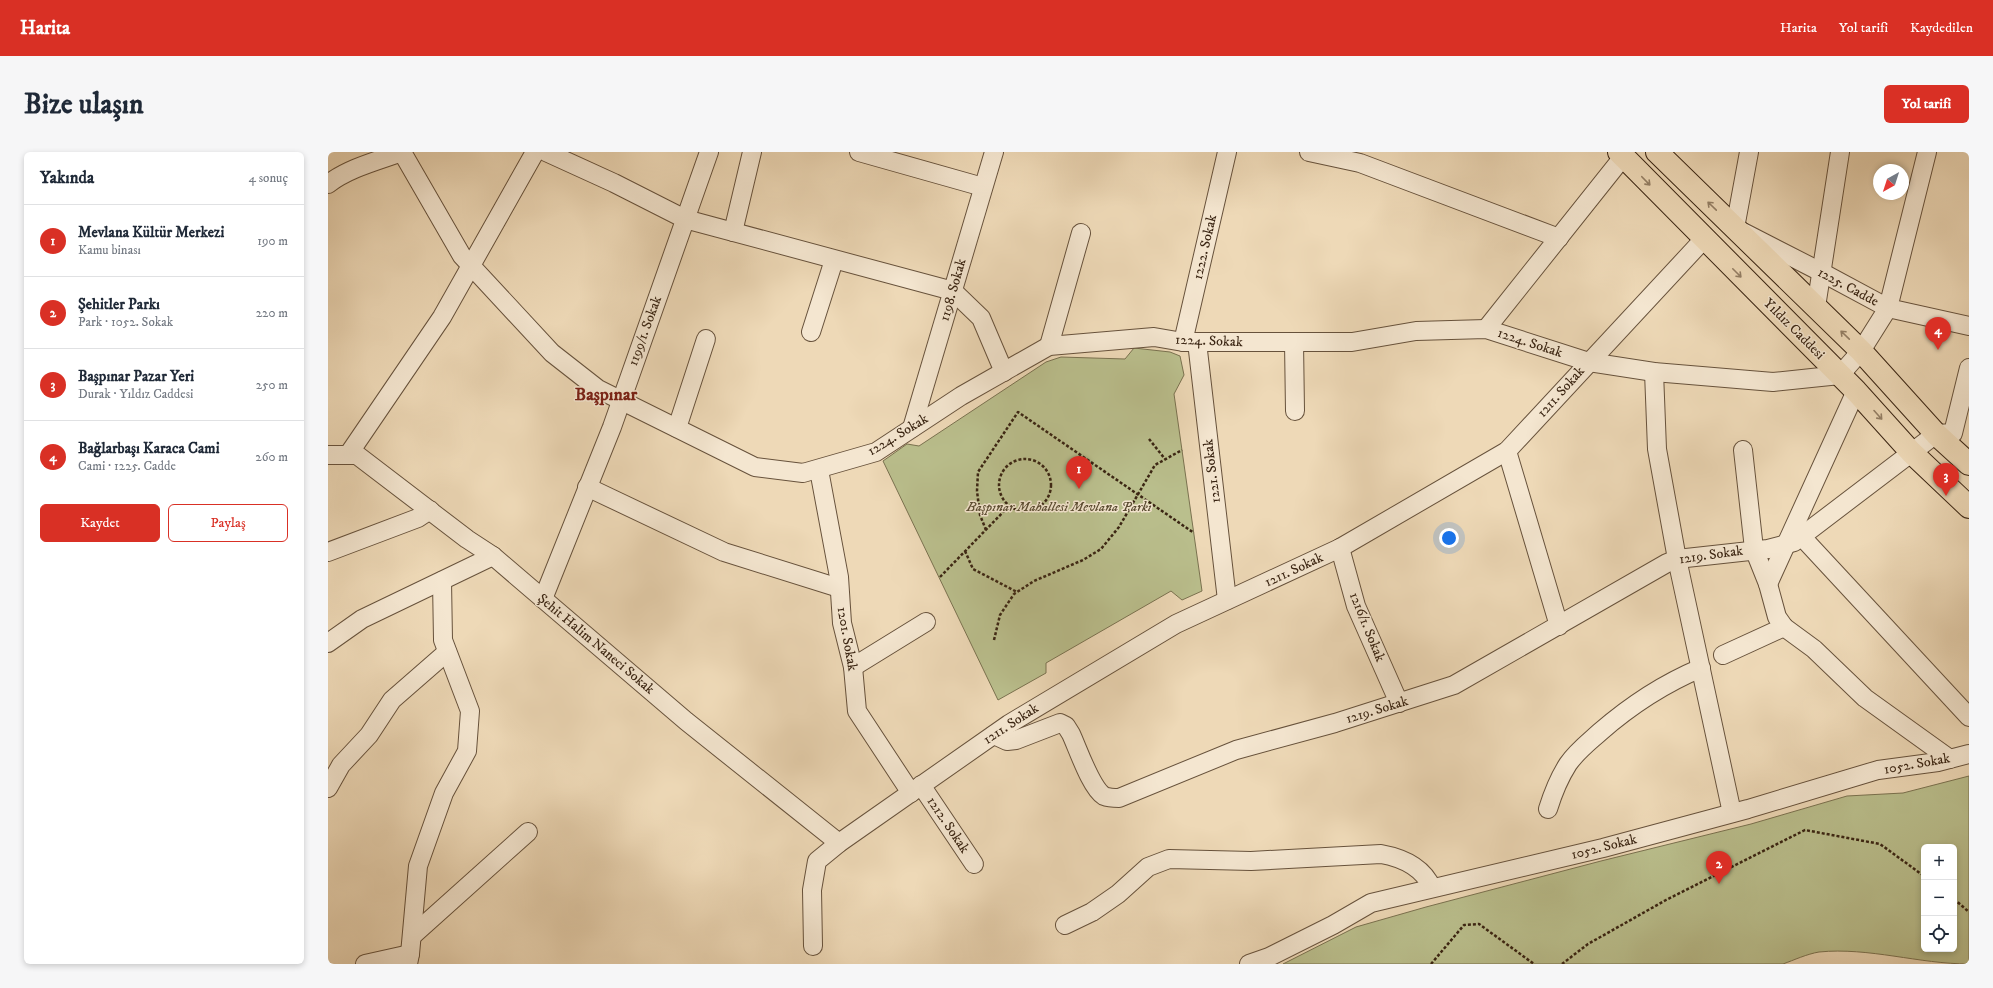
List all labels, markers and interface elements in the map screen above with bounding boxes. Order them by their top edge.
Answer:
text: Harita [20,17,70,40]
text: Harita [1780,19,1817,37]
text: Yol tarifi [1839,19,1888,37]
text: Kaydedilen [1910,19,1973,37]
button: Yol tarifi [1884,85,1969,123]
text: Bize ulaşın [24,87,144,122]
north arrow [1873,164,1909,200]
text: Yakında [40,167,94,189]
text: 4 sonuç [248,170,288,186]
one-way arrow [1641,175,1650,186]
one-way arrow [1707,201,1717,210]
street label: 1222. Sokak [1189,213,1221,281]
text: Mevlana Kültür Merkezi [78,223,224,242]
text: 1 [51,233,55,249]
text: 190 m [257,233,288,249]
text: Kamu binası [78,242,141,258]
street label: 1198. Sokak [935,256,971,323]
street label: 1225. Cadde [1814,263,1882,311]
one-way arrow [1732,268,1742,277]
street label: 1199/1. Sokak [624,293,666,369]
street label: Yıldız Caddesi [1759,294,1829,364]
text: Şehitler Parkı [78,295,160,314]
text: 2 [50,305,56,321]
text: 220 m [256,305,288,321]
text: Park · 1052. Sokak [78,314,173,330]
pin: 4 [1925,317,1951,350]
street label: 1224. Sokak [1495,324,1565,362]
one-way arrow [1840,330,1850,340]
street label: 1224. Sokak [1175,331,1243,351]
street label: 1211. Sokak [1533,363,1589,421]
text: Başpınar Pazar Yeri [78,367,194,386]
text: 3 [51,377,55,393]
text: 250 m [256,377,288,393]
district label: Başpınar [575,384,638,406]
text: Durak · Yıldız Caddesi [78,386,193,402]
street label: 1224. Sokak [864,410,932,460]
one-way arrow [1873,410,1882,420]
street label: 1221. Sokak [1199,438,1225,504]
text: Bağlarbaşı Karaca Cami [78,439,220,458]
text: 4 [49,449,57,465]
text: 260 m [255,449,288,465]
pin: 1 [1066,456,1092,489]
text: Cami · 1225. Cadde [78,458,176,474]
pin: 3 [1933,463,1959,496]
park label: Başpınar Mahallesi Mevlana Parkı [965,498,1152,516]
button: Kaydet [40,504,160,542]
button: Paylaş [168,504,288,542]
your location [1439,528,1459,548]
street label: 1219. Sokak [1678,542,1744,568]
street label: 1211. Sokak [1262,549,1326,591]
street label: Şehit Halim Naneci Sokak [534,590,658,698]
street label: 1216/1. Sokak [1345,590,1389,665]
street label: 1201. Sokak [833,605,862,673]
street label: 1219. Sokak [1344,692,1410,728]
street label: 1211. Sokak [980,699,1042,749]
street label: 1052. Sokak [1882,749,1952,779]
street label: 1212. Sokak [923,793,974,857]
street label: 1052. Sokak [1569,830,1639,864]
map controls [1921,844,1957,952]
button: + [1921,844,1957,880]
pin: 2 [1706,851,1732,884]
button: − [1921,880,1957,916]
button: locate [1921,916,1957,952]

